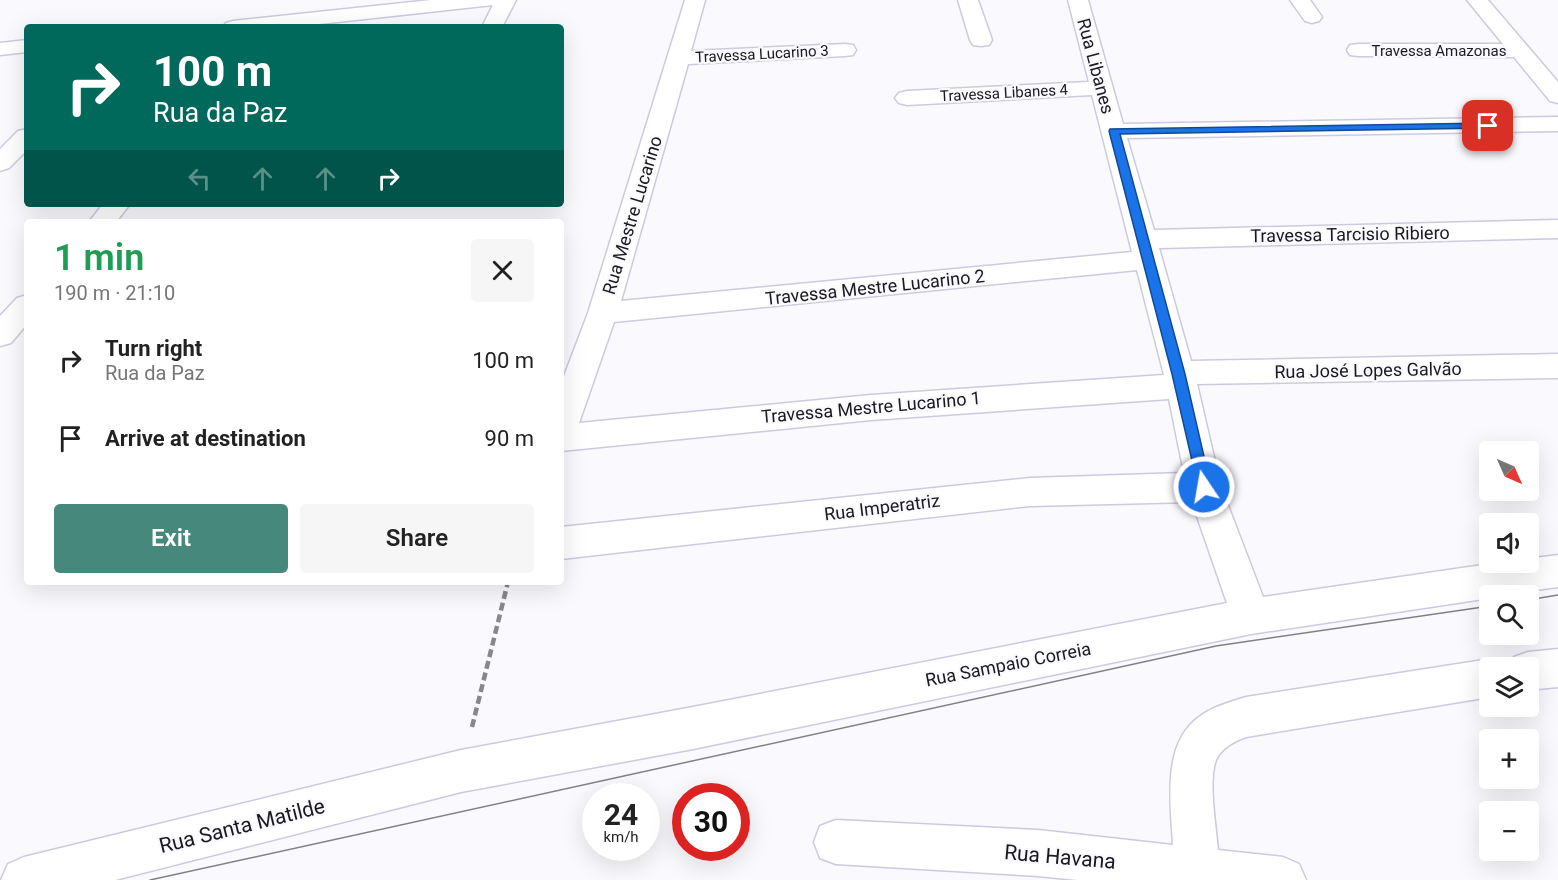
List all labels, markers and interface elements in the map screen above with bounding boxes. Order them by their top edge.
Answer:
street label: Rua Libanes [1073,16,1119,116]
street label: Travessa Lucarino 3 [695,42,829,66]
street label: Travessa Amazonas [1372,42,1506,60]
text: 100 m [153,47,272,96]
icon: right [54,48,132,126]
street label: Travessa Libanes 4 [940,81,1069,105]
text: Rua da Paz [153,97,288,129]
pin [1462,100,1513,151]
icon: arrive [1471,109,1504,142]
street label: Rua Mestre Lucarino [598,133,666,297]
icon: left [183,162,216,195]
icon: ahead [246,162,279,195]
icon: ahead [309,162,342,195]
icon: right [372,162,405,195]
street label: Travessa Tarcisio Ribiero [1250,222,1450,246]
text: 1 min [54,237,144,279]
button: close [471,239,534,302]
street label: Travessa Mestre Lucarino 2 [764,265,986,309]
text: 190 m · 21:10 [54,281,175,305]
text: Turn right [105,336,202,361]
icon: right [54,344,87,377]
text: 100 m [472,348,534,373]
street label: Rua José Lopes Galvão [1274,358,1462,382]
text: Rua da Paz [105,361,205,385]
street label: Travessa Mestre Lucarino 1 [760,387,982,427]
icon: arrive [54,422,87,455]
text: Arrive at destination [105,426,306,451]
text: 90 m [485,426,534,451]
north arrow [1479,441,1539,501]
map controls [1479,441,1539,861]
position arrow [1172,455,1236,519]
street label: Rua Imperatriz [823,489,941,525]
button: Exit [54,504,288,573]
button: Share [300,504,534,573]
button: sound [1479,513,1539,573]
button: search [1479,585,1539,645]
street label: Rua Sampaio Correia [923,638,1093,690]
button: layers [1479,657,1539,717]
button: + [1479,729,1539,789]
speed limit sign: 30 [672,783,750,861]
street label: Rua Santa Matilde [157,794,327,858]
text: 24 [604,797,638,832]
button: − [1479,801,1539,861]
text: km/h [603,828,639,846]
street label: Rua Havana [1003,840,1117,874]

